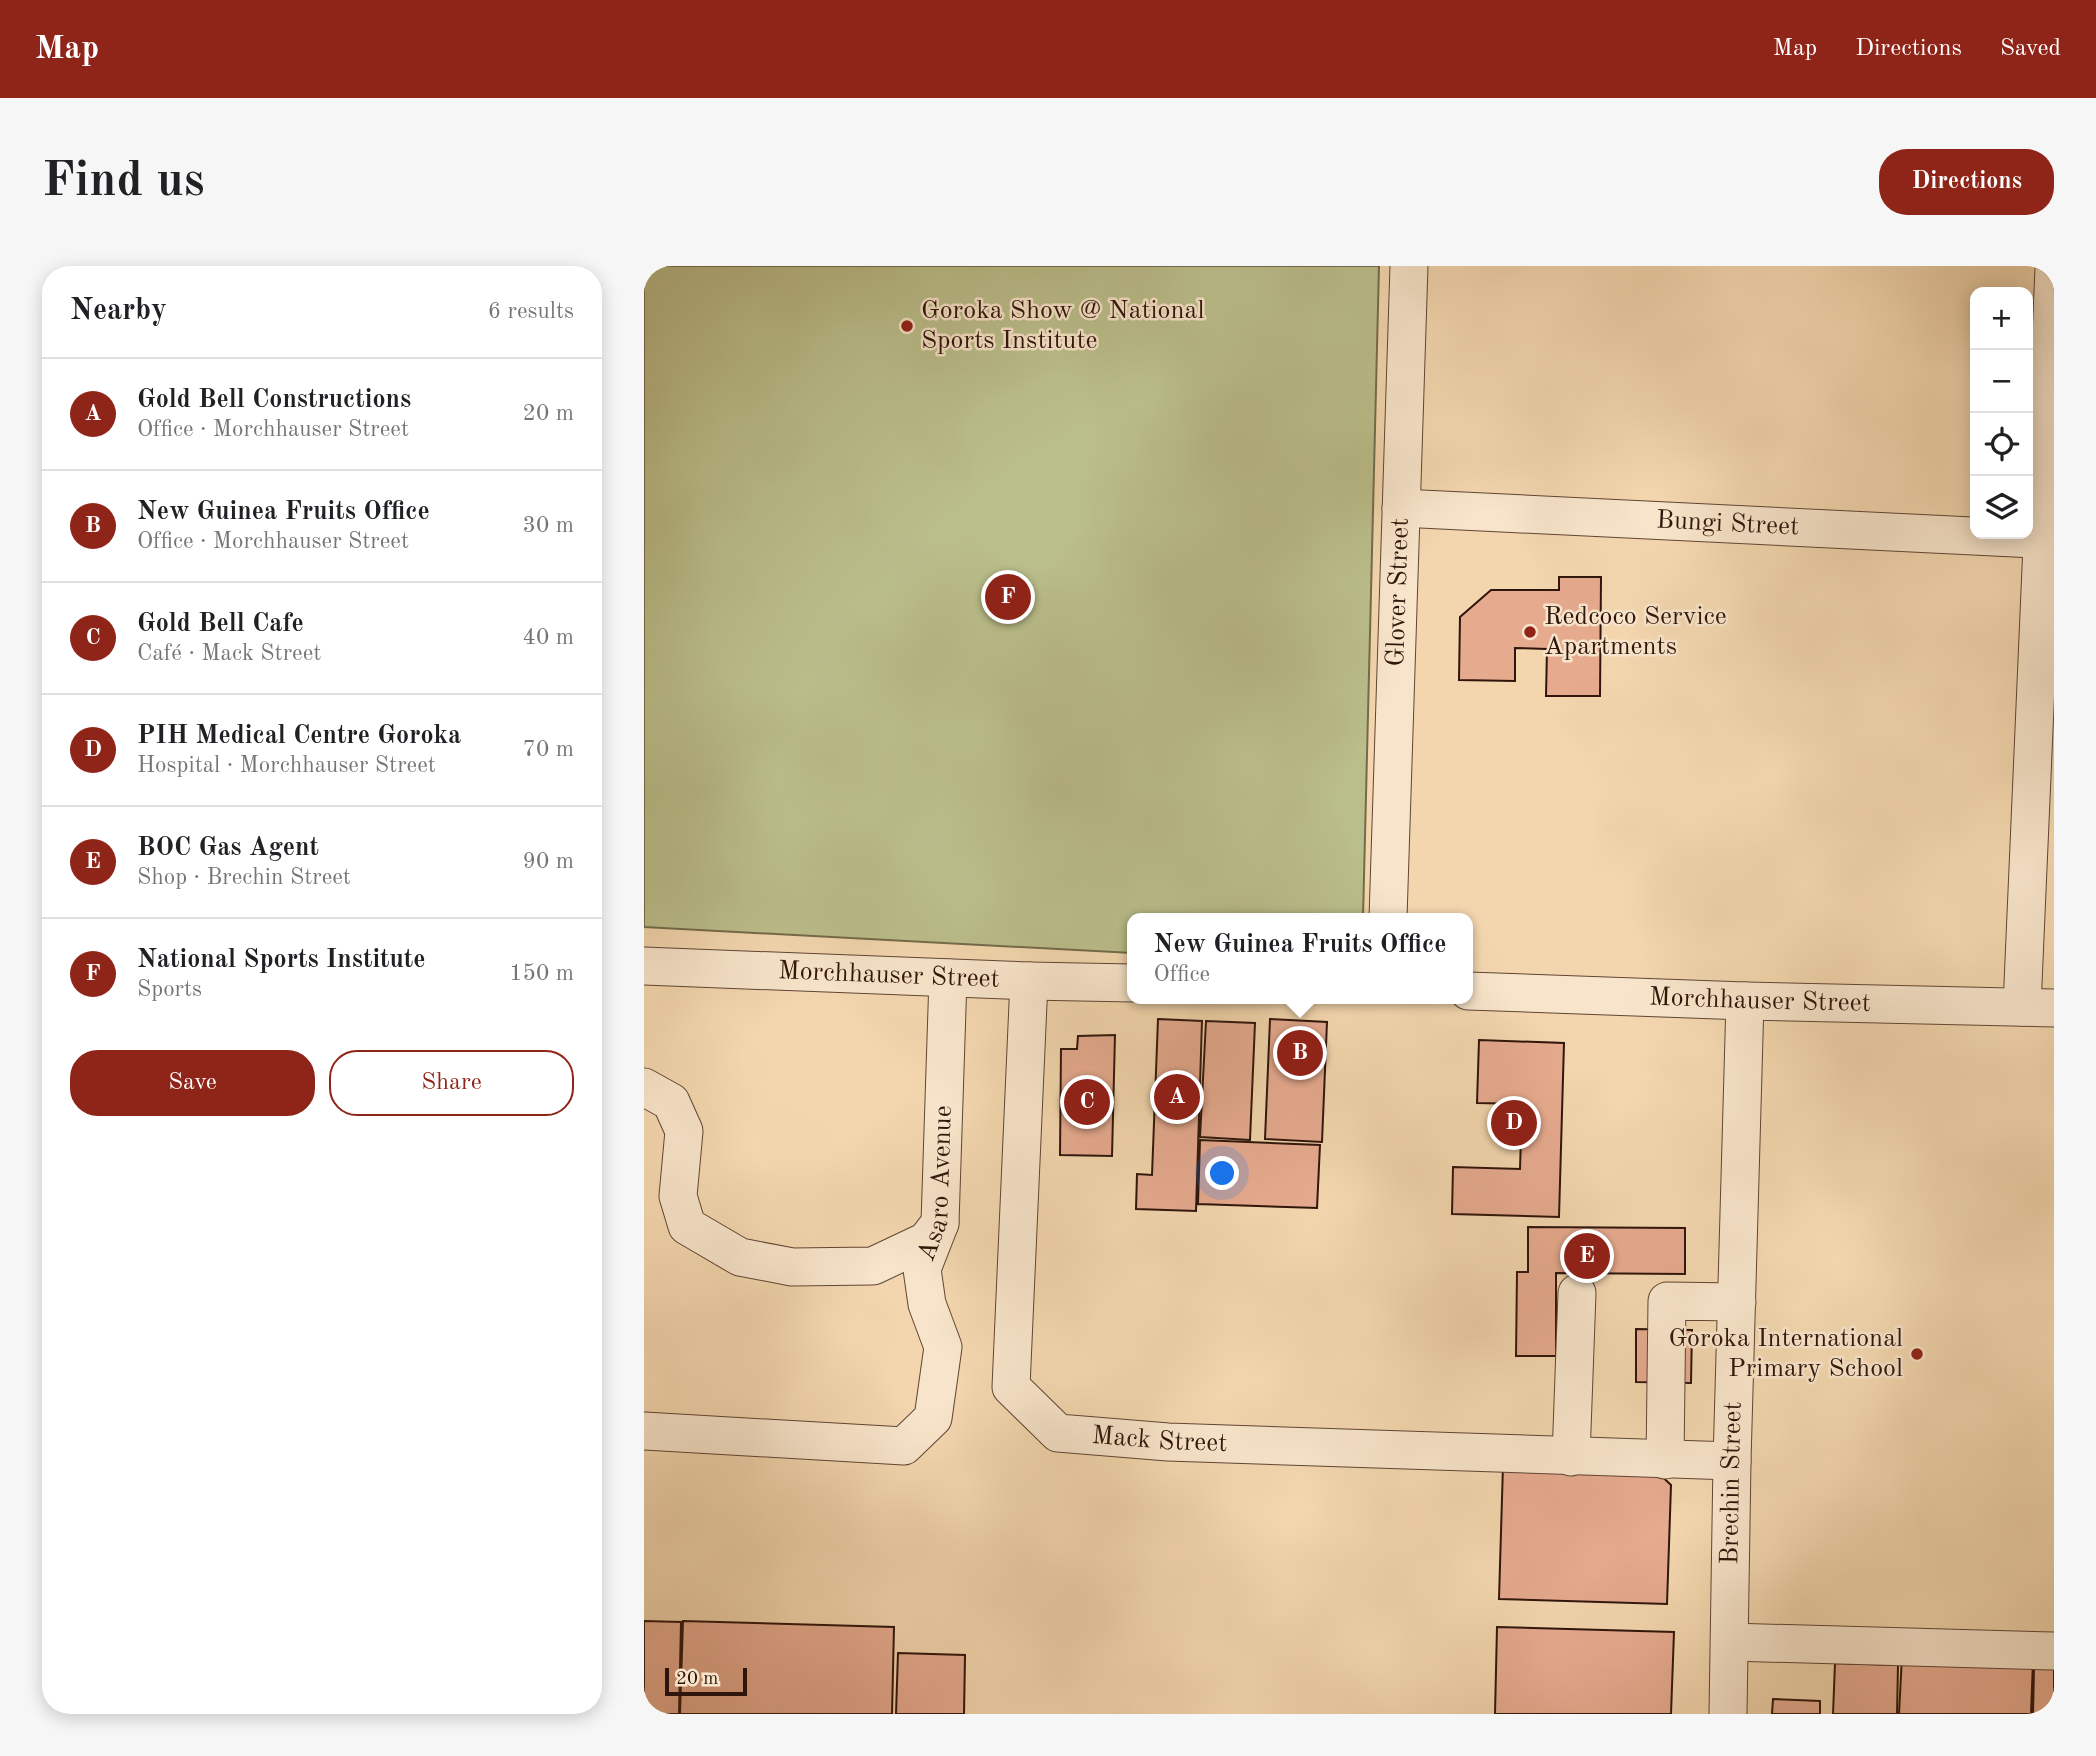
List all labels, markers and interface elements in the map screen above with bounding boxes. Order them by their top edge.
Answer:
text: Map [35,33,99,66]
text: Map [1773,37,1817,61]
text: Directions [1855,37,1962,61]
text: Saved [2000,37,2061,61]
button: Directions [1879,149,2054,215]
text: Find us [42,158,205,207]
map controls [1970,287,2033,539]
button: + [1970,287,2033,350]
text: Nearby [70,296,167,326]
place label: Goroka Show @ National Sports Institute [921,298,1204,354]
text: 6 results [488,300,574,323]
marker: Goroka Show @ National Sports Institute [899,318,915,334]
button: − [1970,350,2033,413]
text: Gold Bell Constructions [137,387,411,413]
text: A [84,402,102,425]
text: 20 m [523,402,574,425]
button: locate [1970,413,2033,476]
text: Office · Morchhauser Street [137,418,409,441]
button: layers [1970,476,2033,539]
text: New Guinea Fruits Office [137,499,430,525]
street label: Bungi Street [1655,508,1800,540]
text: B [85,514,101,537]
text: 30 m [523,514,574,537]
street label: Glover Street [1383,517,1414,667]
text: Office · Morchhauser Street [137,530,409,553]
pin: F [985,571,1031,623]
place label: Redcoco Service Apartments [1544,604,1727,660]
text: Gold Bell Cafe [137,611,304,637]
marker: Redcoco Service Apartments [1522,624,1538,640]
text: C [85,626,101,649]
text: 40 m [523,626,574,649]
text: Café · Mack Street [137,642,321,665]
text: PIH Medical Centre Goroka [137,723,461,749]
text: D [84,738,102,761]
text: 70 m [523,738,574,761]
text: Hospital · Morchhauser Street [137,754,436,777]
text: BOC Gas Agent [137,835,319,861]
text: E [85,850,101,873]
text: 90 m [523,850,574,873]
text: Shop · Brechin Street [137,866,351,889]
popup [1127,913,1473,1004]
text: New Guinea Fruits Office [1154,932,1446,958]
text: National Sports Institute [137,947,426,973]
street label: Morchhauser Street [777,958,1000,993]
text: F [85,962,101,985]
text: 150 m [509,962,574,985]
text: Office [1154,963,1210,986]
text: Sports [137,978,202,1001]
street label: Morchhauser Street [1648,985,1871,1017]
pin: B [1277,1027,1323,1079]
button: Save [70,1050,315,1116]
button: Share [329,1050,574,1116]
pin: A [1154,1071,1200,1123]
pin: C [1064,1076,1110,1128]
pin: D [1491,1097,1537,1149]
street label: Asaro Avenue [913,1105,957,1265]
your location [1205,1156,1239,1190]
pin: E [1564,1230,1610,1282]
place label: Goroka International Primary School [1668,1326,1903,1382]
marker: Goroka International Primary School [1909,1346,1925,1362]
street label: Brechin Street [1717,1401,1747,1565]
street label: Mack Street [1091,1423,1228,1457]
scale bar [665,1665,747,1697]
text: 20 m [676,1670,718,1689]

